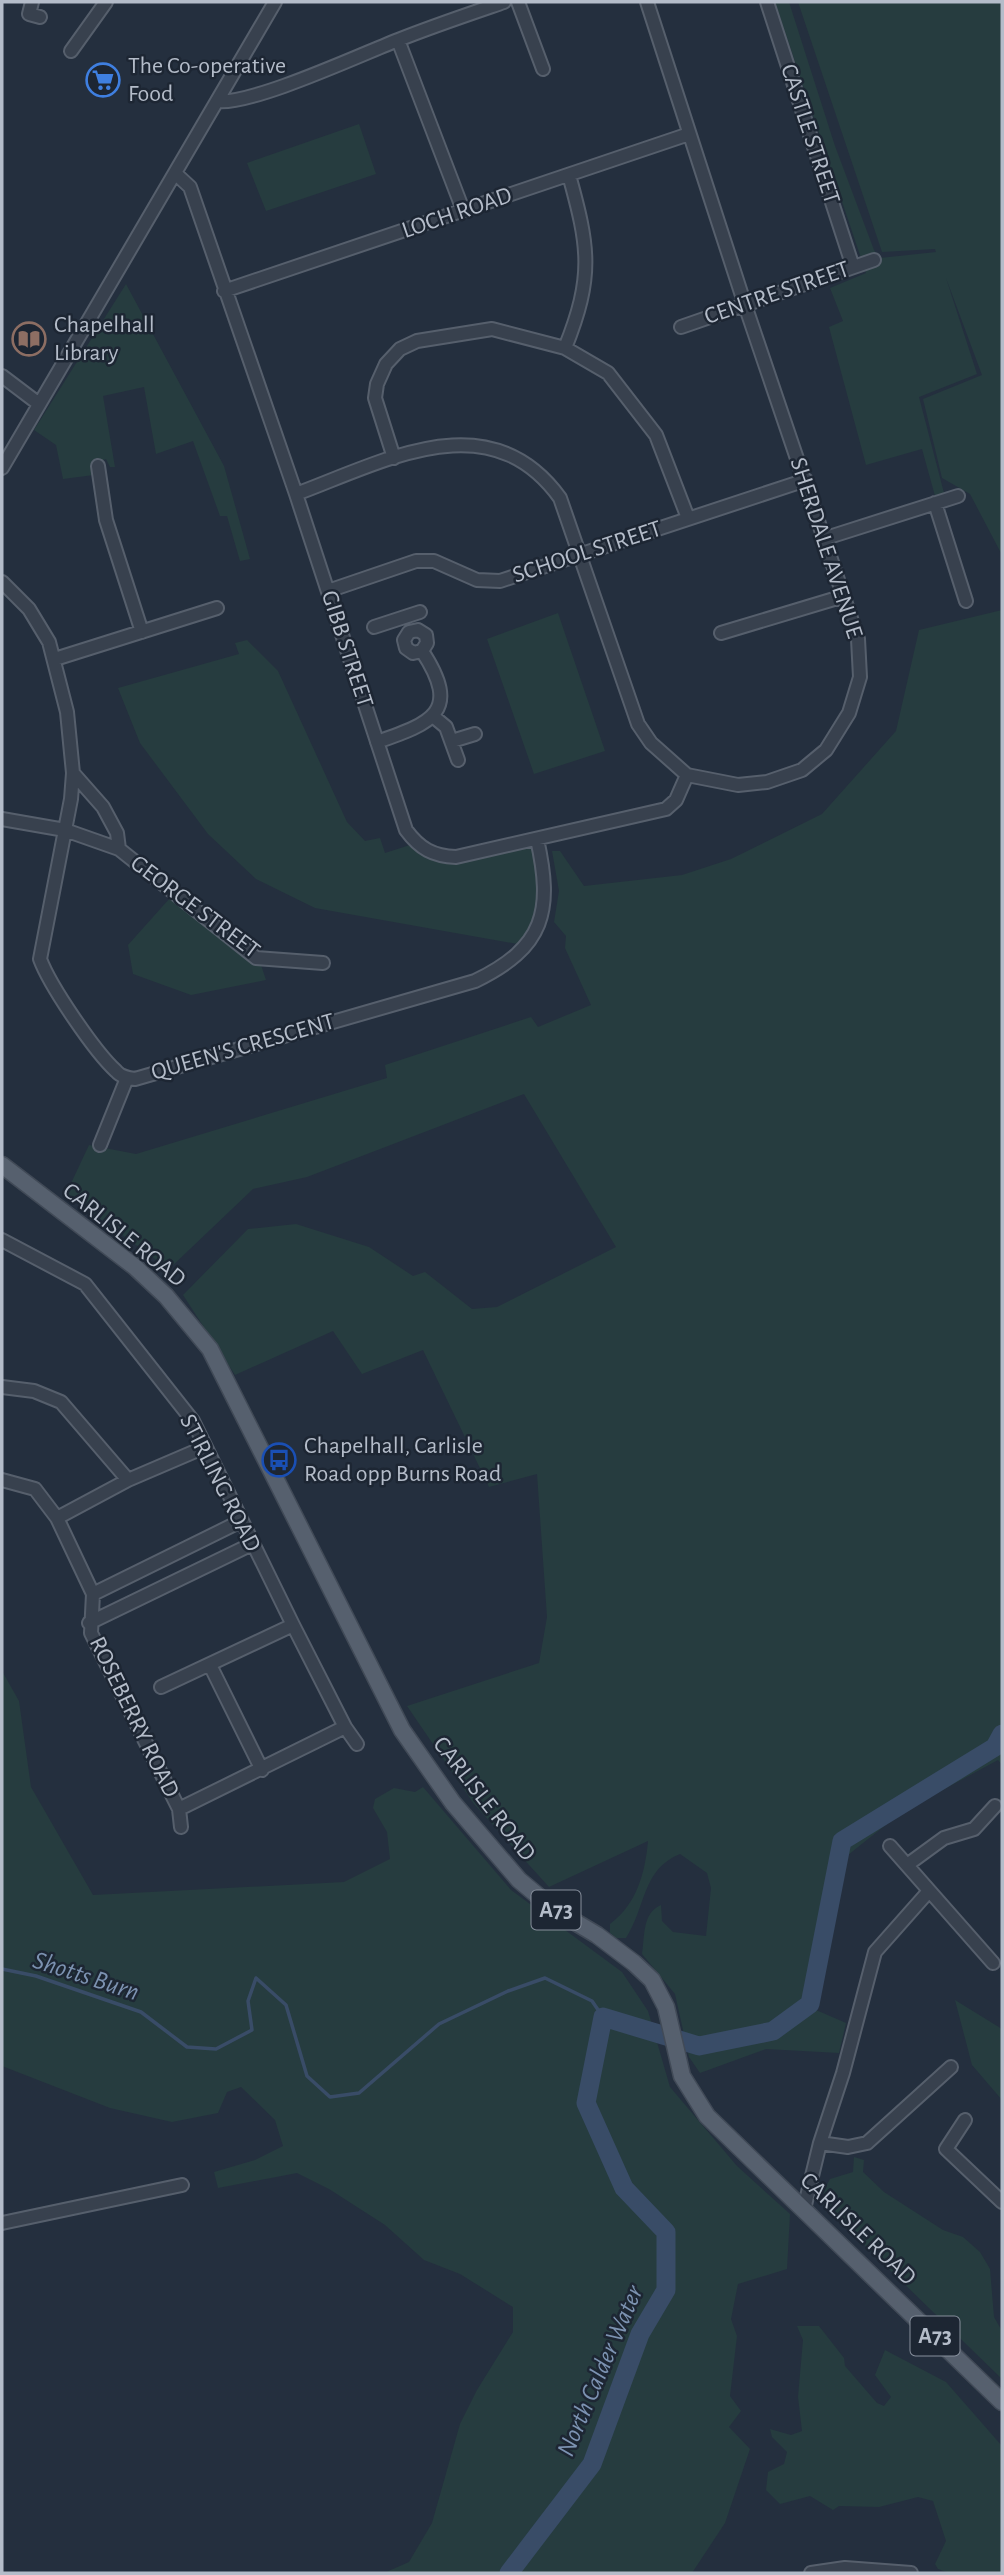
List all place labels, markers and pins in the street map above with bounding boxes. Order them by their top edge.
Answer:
place label: The Co-operative Food [128,54,286,106]
supermarket icon: The Co-operative Food [84,61,122,99]
place label: Chapelhall Library [54,313,155,365]
library icon: Chapelhall Library [10,320,48,358]
place label: Chapelhall, Carlisle Road opp Burns Road [304,1434,501,1486]
bus stop icon: Chapelhall, Carlisle Road opp Burns Road [260,1441,298,1479]

